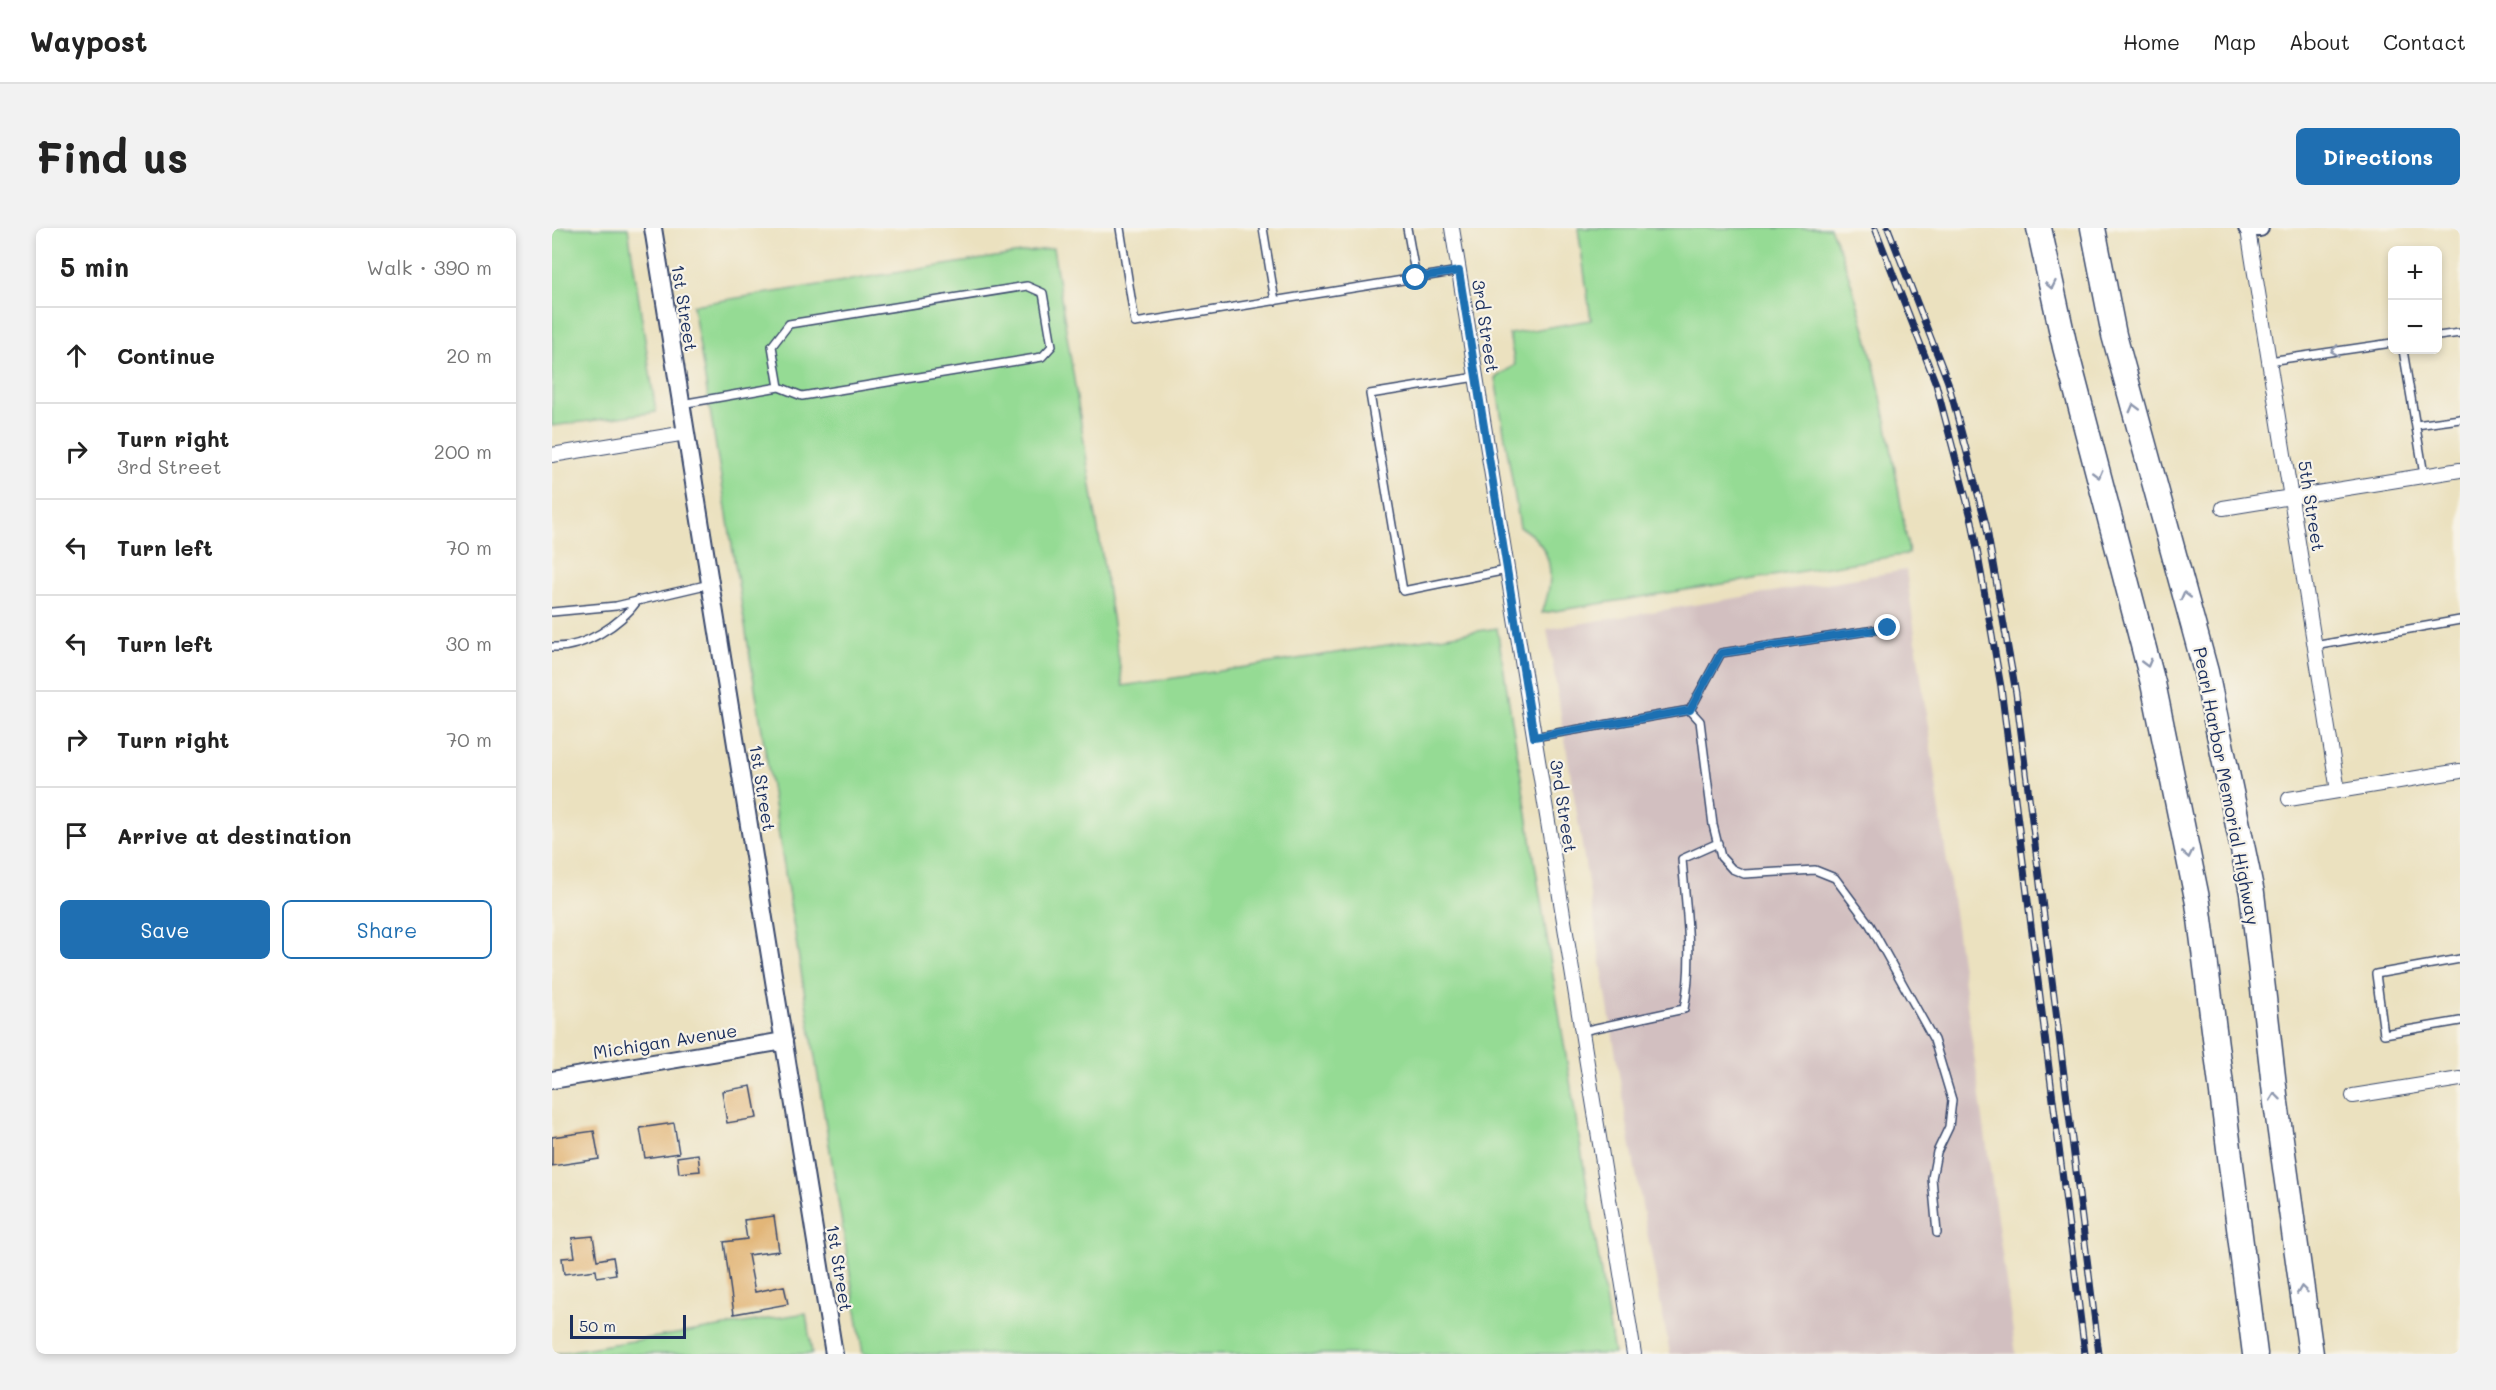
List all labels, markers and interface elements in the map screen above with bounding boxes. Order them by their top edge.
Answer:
text: Waypost [30,23,147,59]
text: Home [2123,28,2180,55]
text: Map [2213,28,2256,55]
text: About [2289,28,2350,55]
text: Contact [2383,28,2466,55]
button: Directions [2296,128,2460,185]
text: Find us [36,129,188,184]
map controls [2388,246,2442,354]
button: + [2388,246,2442,300]
text: 5 min [60,250,129,284]
text: Walk · 390 m [367,254,492,280]
street label: 1st Street [666,263,704,353]
route start [1402,264,1428,290]
street label: 3rd Street [1467,278,1505,374]
one-way arrow [2044,280,2057,290]
button: − [2388,300,2442,354]
icon: ahead [60,339,93,372]
text: Continue [117,341,215,370]
text: 20 m [446,342,492,368]
one-way arrow [2330,345,2339,357]
one-way arrow [2129,403,2141,414]
text: Turn right [117,424,229,453]
icon: right [60,435,93,468]
text: 200 m [434,438,492,464]
text: 3rd Street [117,453,222,479]
street label: 5th Street [2293,459,2331,553]
one-way arrow [2091,469,2103,479]
icon: left [60,531,93,564]
text: Turn left [117,533,213,562]
text: 70 m [446,534,492,560]
one-way arrow [2180,591,2193,601]
route end [1874,614,1900,640]
icon: left [60,627,93,660]
text: Turn left [117,629,213,658]
text: 30 m [446,630,492,656]
street label: Pearl Harbor Memorial Highway [2188,645,2266,927]
one-way arrow [2140,658,2153,668]
icon: right [60,723,93,756]
text: Turn right [117,725,229,754]
text: 70 m [446,726,492,752]
street label: 1st Street [744,743,782,833]
street label: 3rd Street [1545,758,1583,854]
icon: arrive [60,819,93,852]
text: Arrive at destination [117,821,352,850]
one-way arrow [2181,848,2194,858]
button: Save [60,900,270,959]
button: Share [282,900,492,959]
street label: Michigan Avenue [591,1018,739,1064]
one-way arrow [2270,1093,2282,1102]
street label: 1st Street [821,1223,859,1313]
one-way arrow [2297,1286,2309,1295]
scale bar [570,1312,686,1340]
text: 50 m [579,1315,616,1336]

